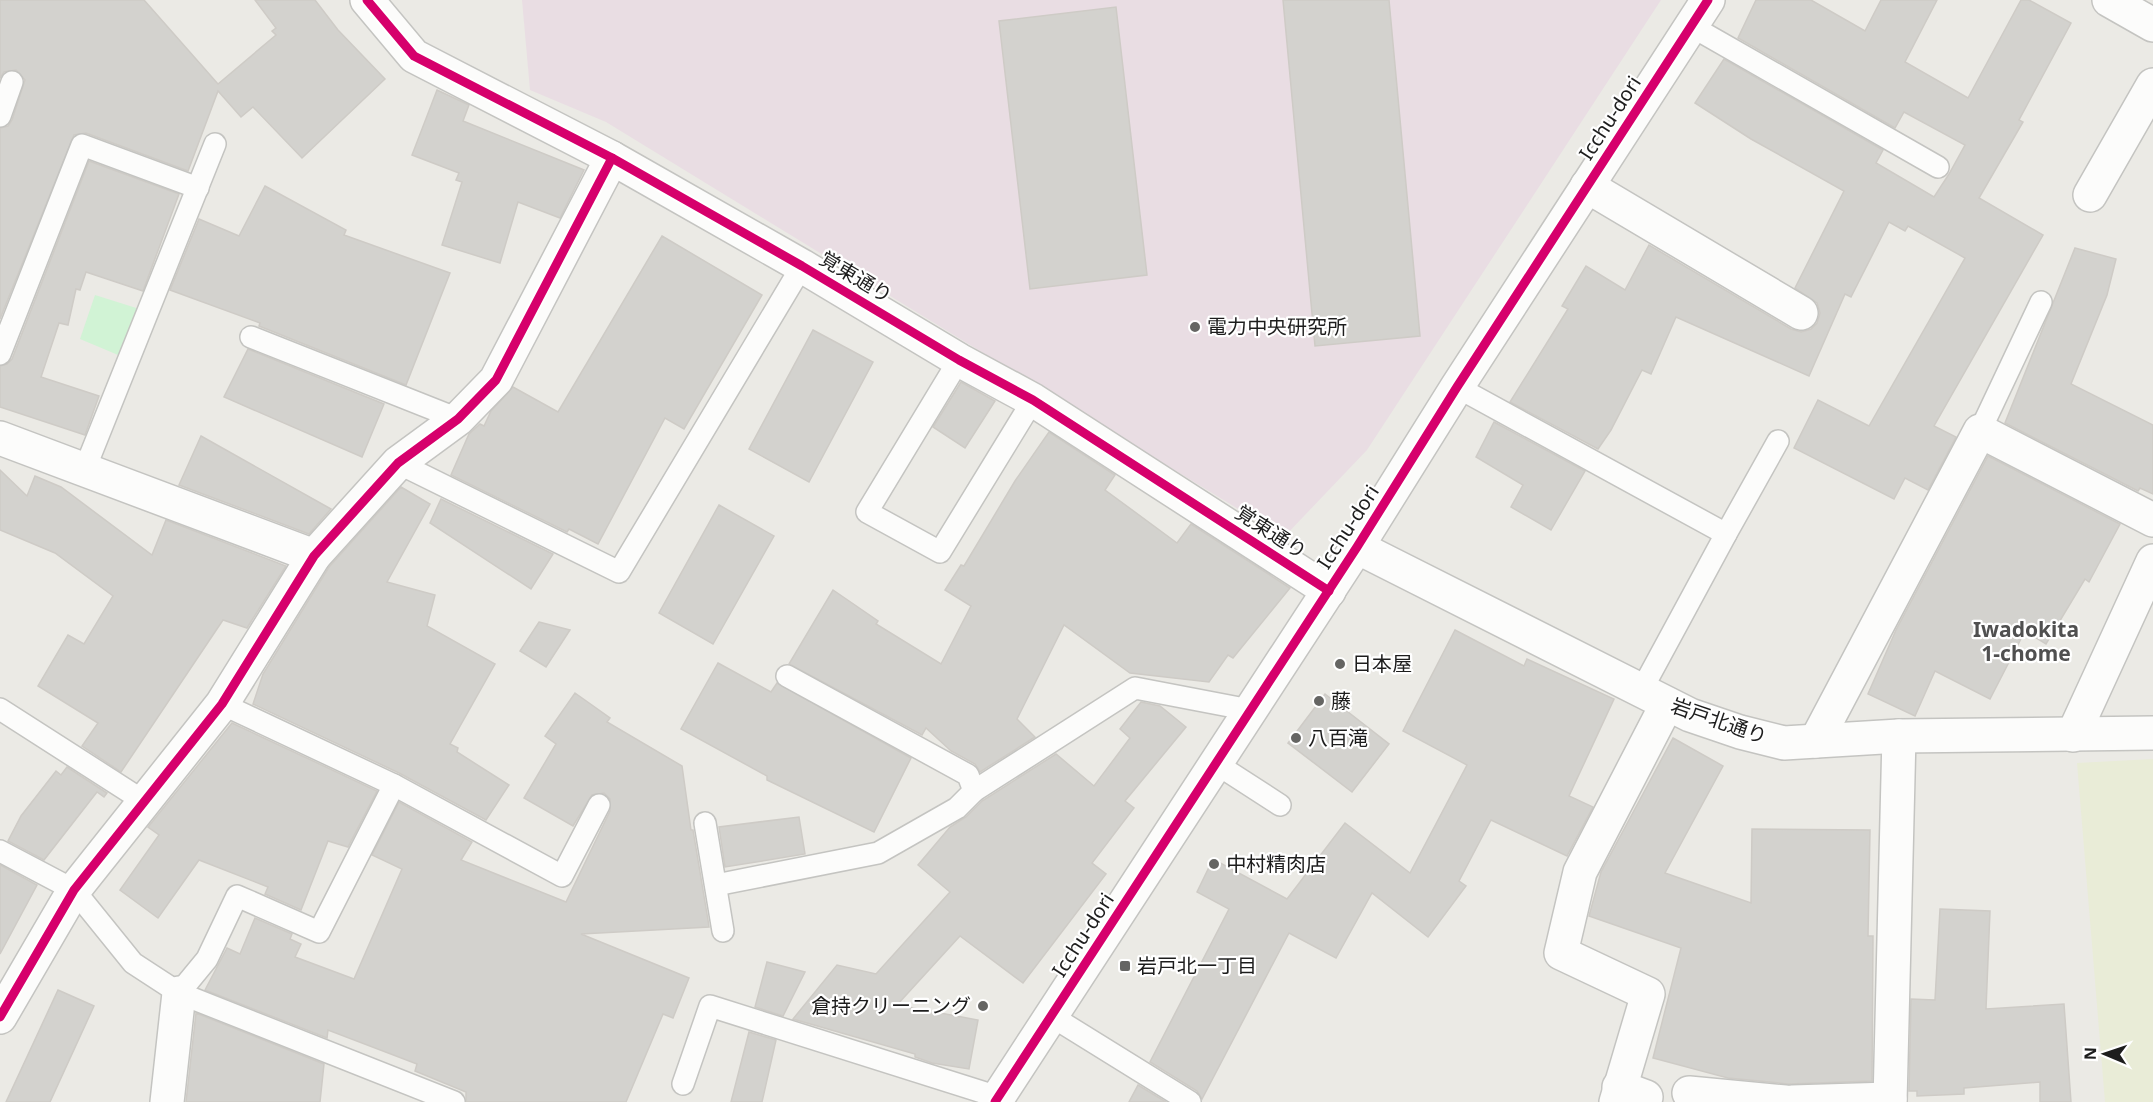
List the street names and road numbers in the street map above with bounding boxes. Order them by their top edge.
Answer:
street label: Icchu-dori [1572,71,1647,165]
street label: 覚東通り [815,244,897,309]
street label: Icchu-dori [1310,480,1385,574]
street label: 覚東通り [1230,498,1312,565]
street label: 岩戸北通り [1667,691,1771,750]
street label: Icchu-dori [1045,888,1120,982]

